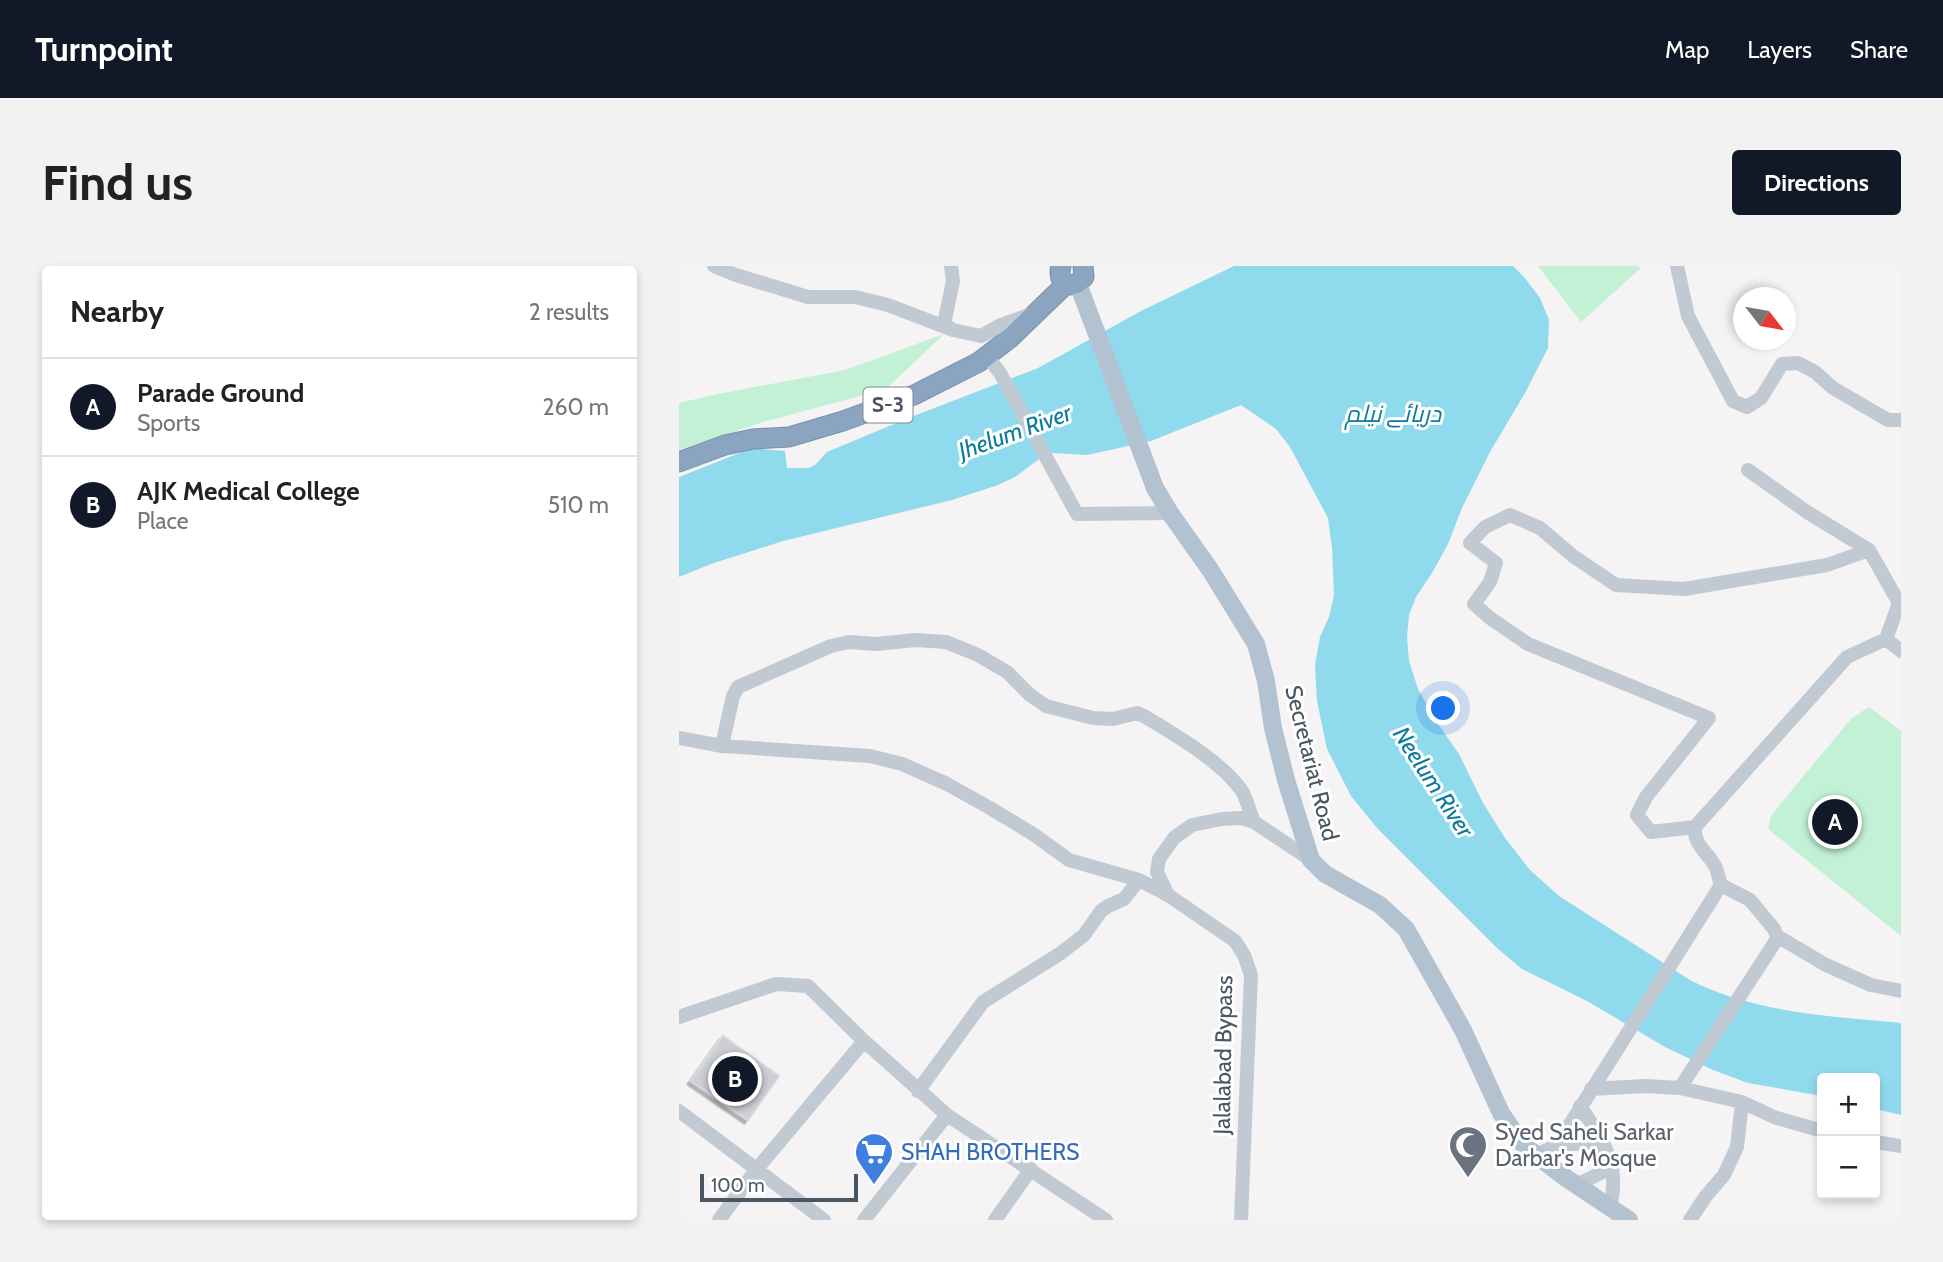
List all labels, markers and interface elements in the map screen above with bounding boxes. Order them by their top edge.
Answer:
text: Turnpoint [35,29,173,69]
text: Map [1665,35,1709,64]
text: Layers [1747,35,1812,64]
text: Share [1850,35,1908,64]
button: Directions [1732,150,1901,215]
text: Find us [42,153,193,212]
north arrow [1733,287,1796,350]
text: Nearby [70,293,164,330]
text: 2 results [529,298,609,326]
text: Parade Ground [137,377,304,409]
road number: S-3 [863,388,913,422]
text: A [86,393,100,421]
text: 260 m [542,393,609,421]
water label: Jhelum River [953,397,1077,466]
water label: دریائے نیلم [1344,399,1443,430]
text: Sports [137,409,200,437]
text: AJK Medical College [137,475,360,507]
text: B [86,491,100,519]
text: 510 m [548,491,609,519]
text: Place [137,507,189,535]
street label: Secretariat Road [1279,682,1345,844]
your location [1426,691,1460,725]
water label: Neelum River [1387,721,1481,844]
pin: A [1812,796,1858,848]
street label: Jalalabad Bypass [1208,975,1238,1136]
pin: B [712,1053,758,1105]
map controls [1817,1073,1880,1199]
button: + [1817,1073,1880,1136]
place label: Syed Saheli Sarkar Darbar's Mosque [1495,1118,1674,1172]
mosque icon: Syed Saheli Sarkar Darbar's Mosque [1447,1124,1489,1179]
supermarket icon: SHAH BROTHERS [853,1131,895,1186]
button: − [1817,1136,1880,1199]
place label: SHAH BROTHERS [901,1138,1080,1166]
scale bar [700,1171,857,1203]
text: 100 m [711,1174,765,1197]

